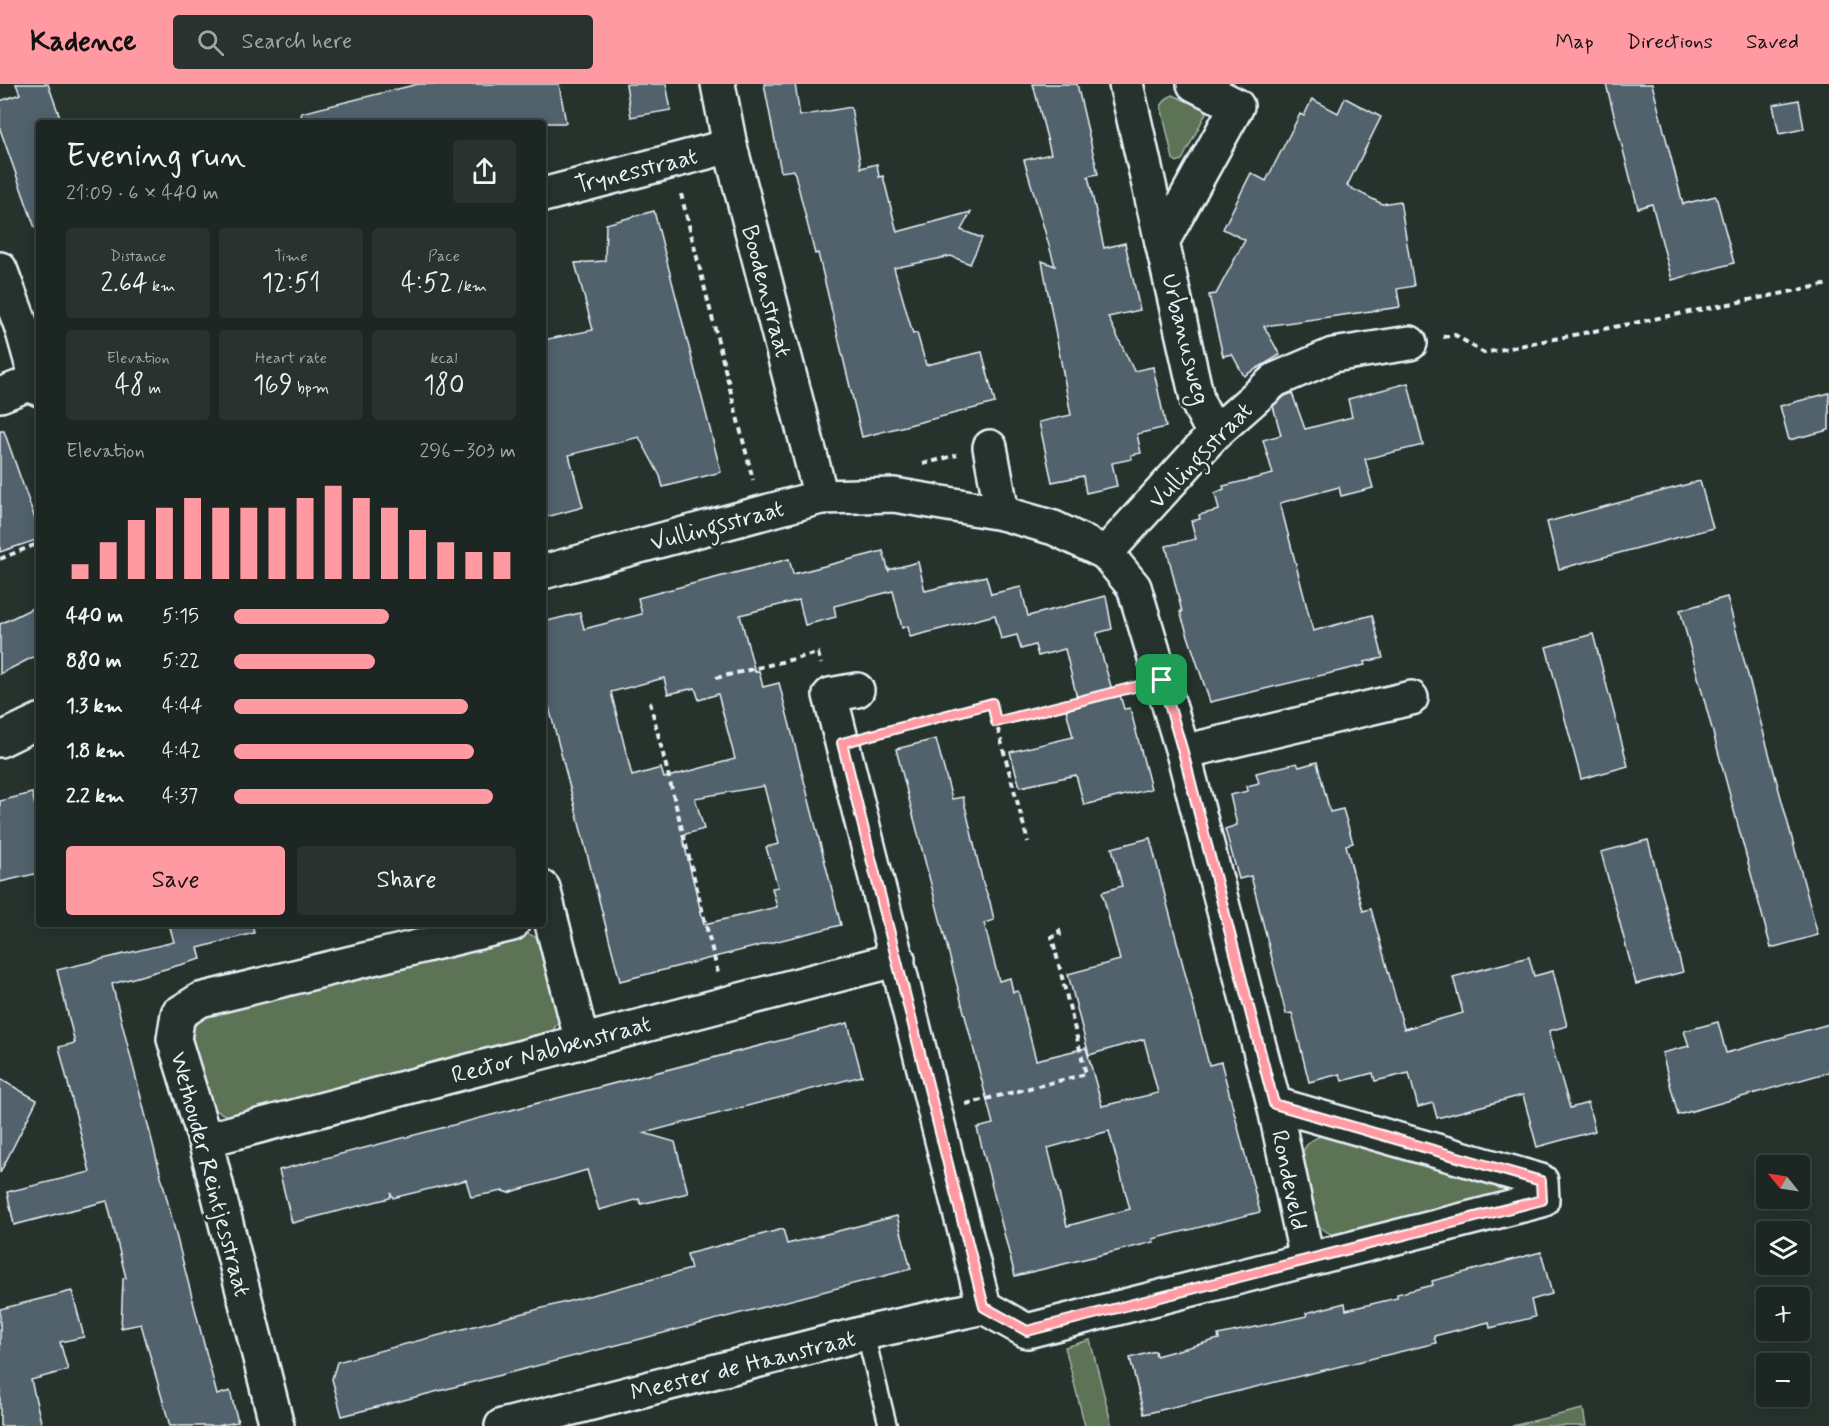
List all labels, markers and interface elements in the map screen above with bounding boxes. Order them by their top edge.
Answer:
search box [173,15,593,69]
text: Kadence [30,24,137,61]
icon: search [194,26,227,59]
text: Search here [242,28,352,56]
text: Map [1555,28,1594,56]
text: Directions [1627,28,1713,56]
text: Saved [1746,28,1799,56]
text: Evening run [66,135,246,179]
button: share [453,140,516,203]
street label: Trynesstraat [572,141,701,202]
text: 21:09 · 6 × 440 m [66,180,219,207]
street label: Boodenstraat [733,222,798,361]
text: Distance [110,246,166,267]
text: Time [274,246,308,267]
text: Pace [428,246,460,267]
text: 2.64 [101,267,148,301]
text: 12:51 [261,267,321,301]
text: 4:52 [401,267,452,301]
street label: Urbanusweg [1151,270,1216,409]
text: km [148,276,175,297]
text: /km [452,276,487,297]
text: Elevation [107,348,170,369]
text: Heart rate [255,348,327,369]
text: kcal [431,348,457,369]
text: 48 [115,369,144,403]
text: 169 [253,369,293,403]
text: 180 [423,369,465,403]
text: m [144,378,161,399]
text: bpm [293,378,329,399]
street label: Vullingsstraat [1142,396,1262,518]
text: Elevation [66,438,145,465]
text: 296–303 m [420,438,516,465]
street label: Vullingsstraat [647,494,788,562]
text: 440 m [66,603,123,630]
text: 5:15 [162,603,199,630]
text: 880 m [66,648,122,675]
text: 5:22 [162,648,200,675]
pin [1136,654,1187,705]
icon: arrive [1145,663,1178,696]
text: 1.3 km [66,693,123,720]
text: 4:44 [162,693,203,720]
text: 1.8 km [66,738,125,765]
text: 4:42 [162,738,201,765]
text: 2.2 km [66,783,124,810]
text: 4:37 [162,783,198,810]
button: Save [66,846,285,915]
button: Share [297,846,516,915]
street label: Rector Nabbenstraat [448,1009,654,1092]
street label: Wethouder Reintjesstraat [162,1049,257,1300]
street label: Rondeveld [1263,1128,1314,1233]
north arrow [1756,1155,1810,1209]
map controls [1756,1155,1810,1407]
button: layers [1756,1221,1810,1275]
button: + [1756,1287,1810,1341]
street label: Meester de Haanstraat [628,1323,859,1409]
button: − [1756,1353,1810,1407]

